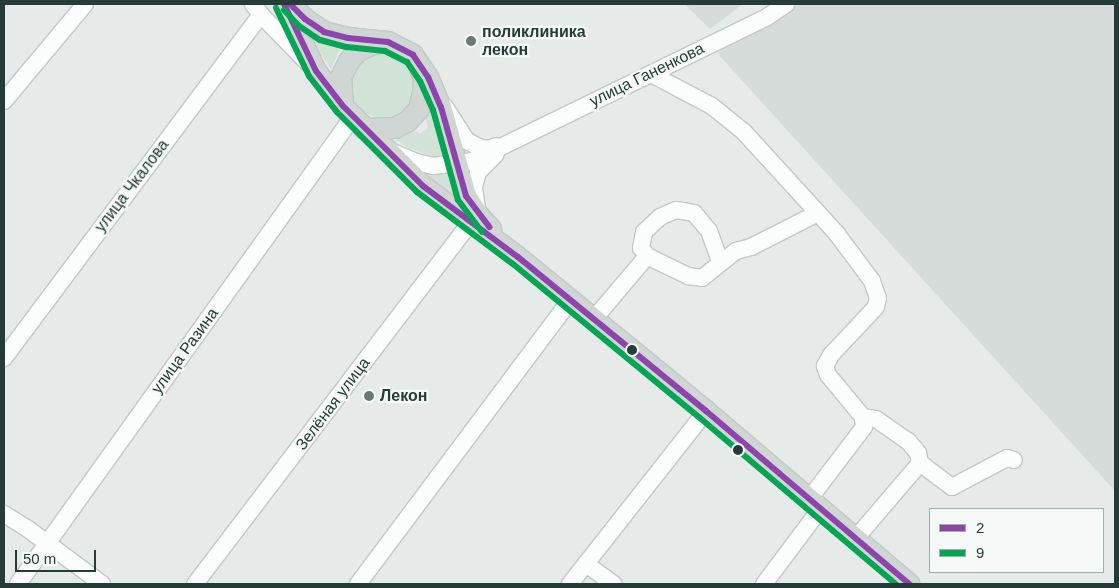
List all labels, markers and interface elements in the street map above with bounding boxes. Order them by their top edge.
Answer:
place label: поликлиника лекон [482,22,586,60]
marker: поликлиника лекон [464,34,478,48]
street label: улица Ганенкова [587,39,707,111]
street label: улица Чкалова [91,136,173,236]
street label: улица Разина [147,304,223,398]
unlabelled marker [627,345,637,355]
street label: Зелёная улица [292,354,374,454]
place label: Лекон [380,386,427,406]
marker: Лекон [362,389,376,403]
unlabelled marker [733,445,743,455]
legend [929,508,1104,573]
text: 2 [976,519,984,536]
scale bar [18,540,99,572]
text: 9 [976,544,984,561]
text: 50 m [23,550,56,567]

